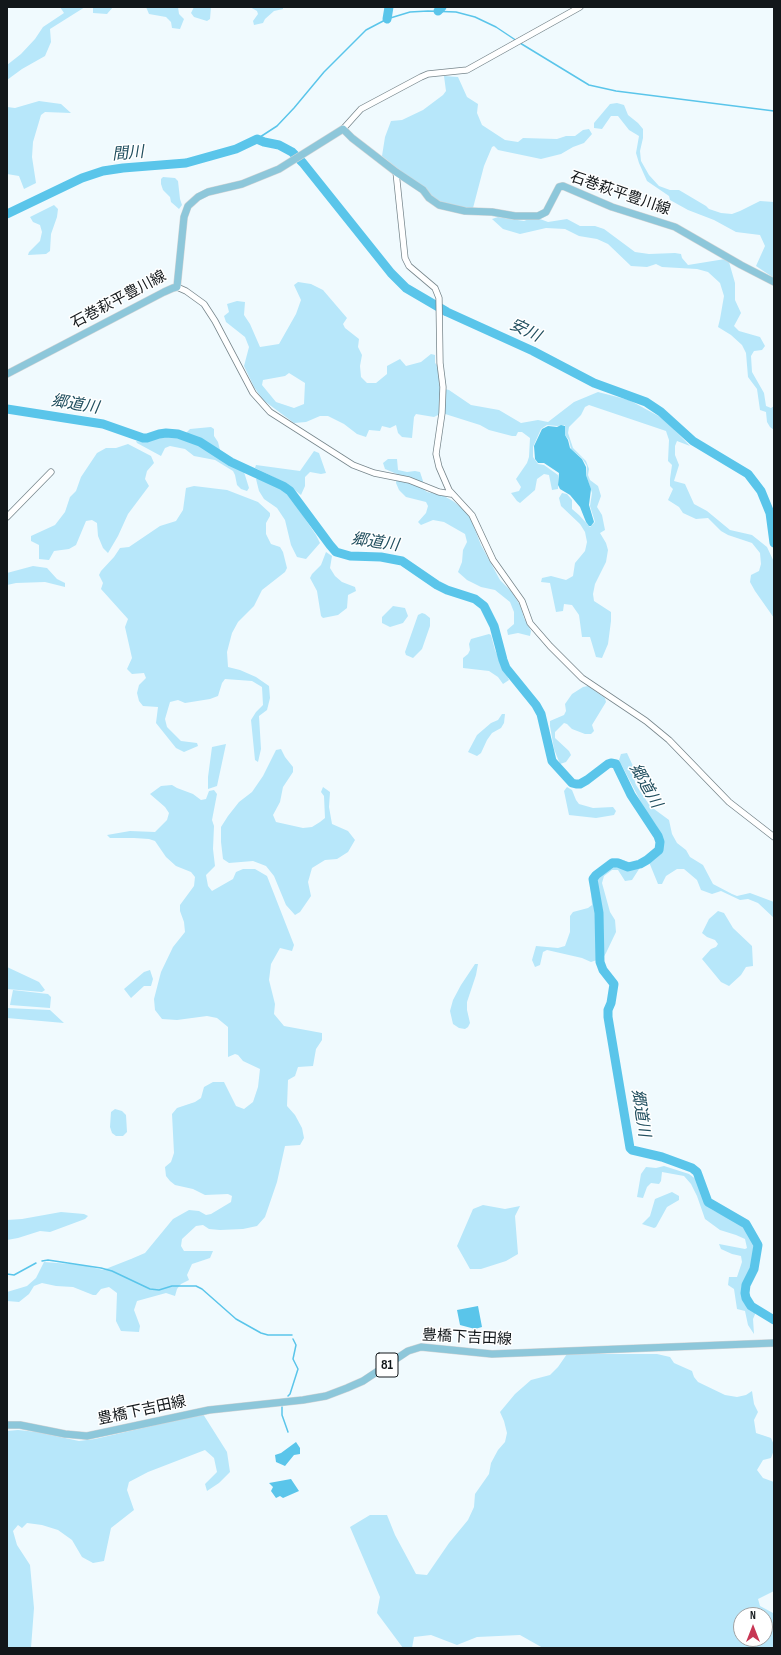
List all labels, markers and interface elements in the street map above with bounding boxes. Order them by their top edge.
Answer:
water label: 間川 [111,143,145,165]
street label: 石巻萩平豊川線 [567,168,673,220]
street label: 石巻萩平豊川線 [68,267,170,333]
water label: 安川 [506,316,544,346]
water label: 郷道川 [50,392,100,418]
water label: 郷道川 [350,530,400,556]
water label: 郷道川 [625,760,665,812]
water label: 郷道川 [627,1088,653,1138]
street label: 豊橋下吉田線 [422,1327,512,1349]
road number: 81 [376,1353,398,1377]
street label: 豊橋下吉田線 [96,1393,188,1429]
north arrow [733,1607,773,1647]
text: N [750,1609,756,1622]

